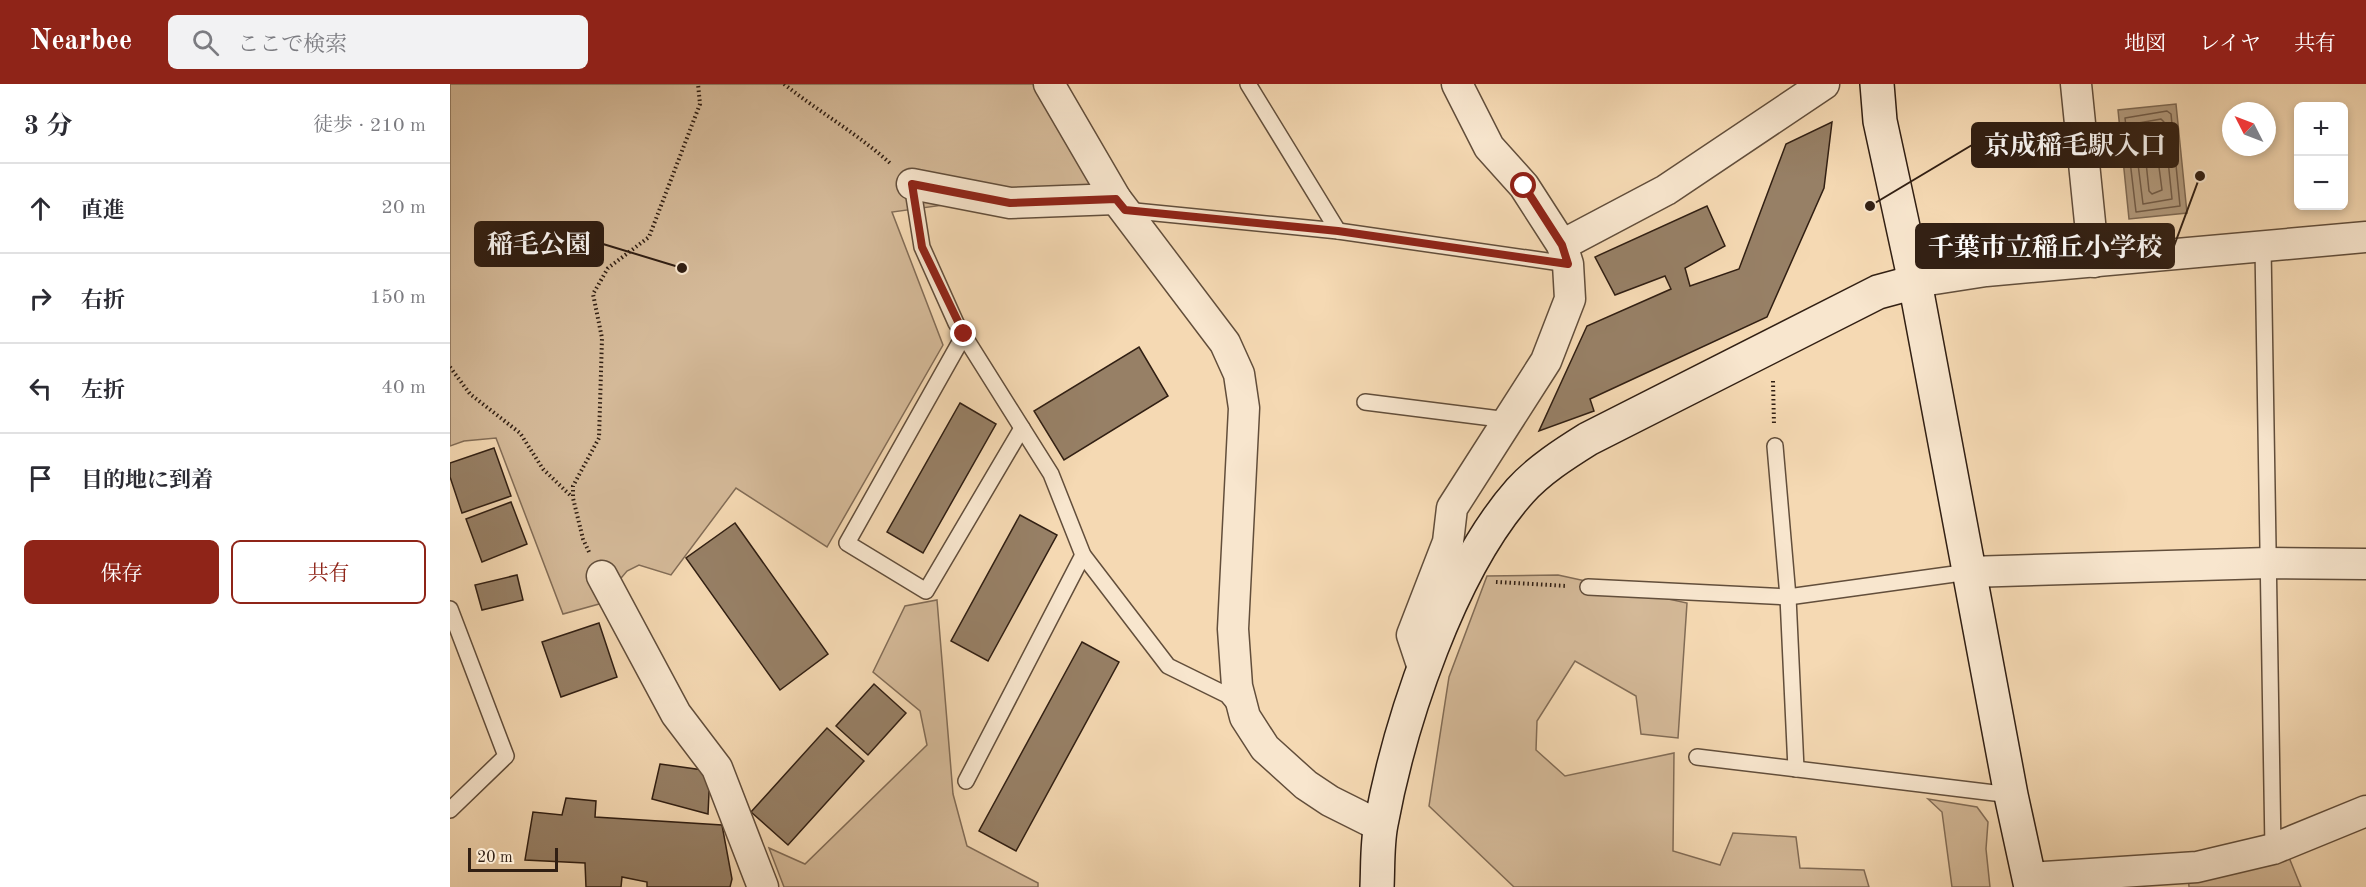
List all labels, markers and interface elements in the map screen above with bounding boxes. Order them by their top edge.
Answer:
search box [168,15,588,69]
icon: search [189,26,222,59]
text: Nearbee [30,28,132,56]
text: ここで検索 [237,34,347,56]
text: 地図 [2124,34,2166,55]
text: レイヤ [2199,34,2261,55]
text: 共有 [2294,34,2336,55]
north arrow [2222,102,2276,156]
map controls [2294,102,2348,210]
button: + [2294,102,2348,156]
text: 3 分 [24,114,72,140]
text: 徒歩 · 210 m [313,116,426,136]
callout: 京成稲毛駅入口 [1972,123,2178,167]
text: 京成稲毛駅入口 [1984,131,2166,160]
button: − [2294,156,2348,210]
route start [1510,172,1536,198]
icon: ahead [24,192,57,225]
text: 20 m [381,198,426,218]
text: 直進 [81,200,125,222]
callout: 稲毛公園 [475,222,603,266]
callout: 千葉市立稲丘小学校 [1916,224,2174,268]
text: 稲毛公園 [487,230,591,259]
text: 千葉市立稲丘小学校 [1928,233,2162,262]
icon: right [24,282,57,315]
text: 150 m [370,288,426,308]
text: 右折 [81,290,125,312]
route end [950,320,976,346]
icon: left [24,372,57,405]
text: 40 m [381,378,426,398]
text: 左折 [81,380,125,402]
icon: arrive [24,462,57,495]
text: 目的地に到着 [81,470,213,492]
button: 保存 [24,540,219,604]
button: 共有 [231,540,426,604]
scale bar [468,845,558,872]
text: 20 m [477,850,513,866]

